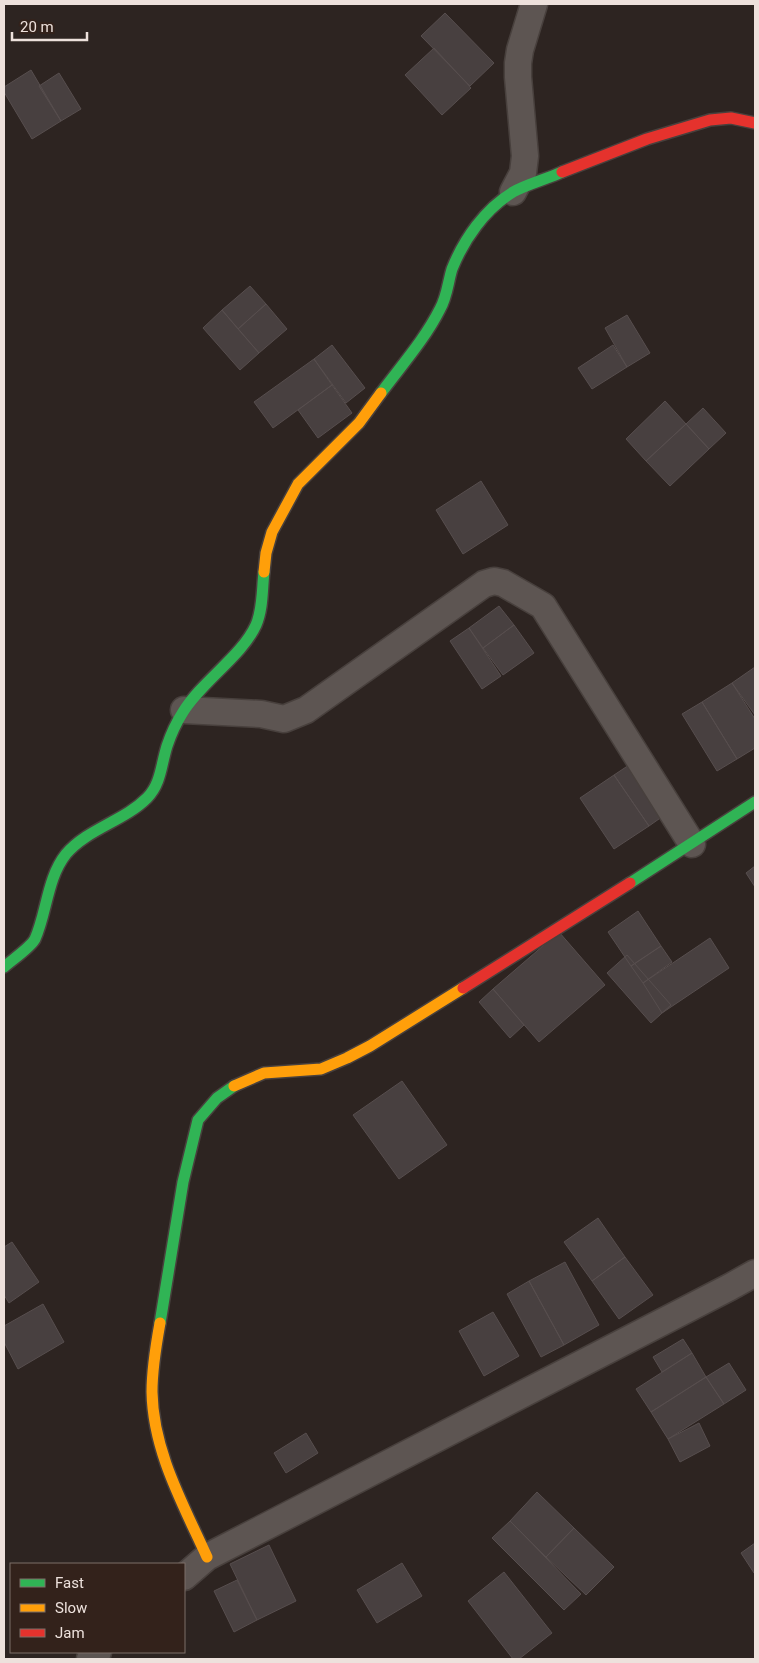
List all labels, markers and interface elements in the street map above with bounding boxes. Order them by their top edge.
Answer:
scale bar [12,10,88,42]
text: 20 m [20,18,54,36]
legend [10,1563,185,1653]
text: Fast [55,1574,84,1592]
text: Slow [55,1599,87,1617]
text: Jam [55,1624,85,1642]

